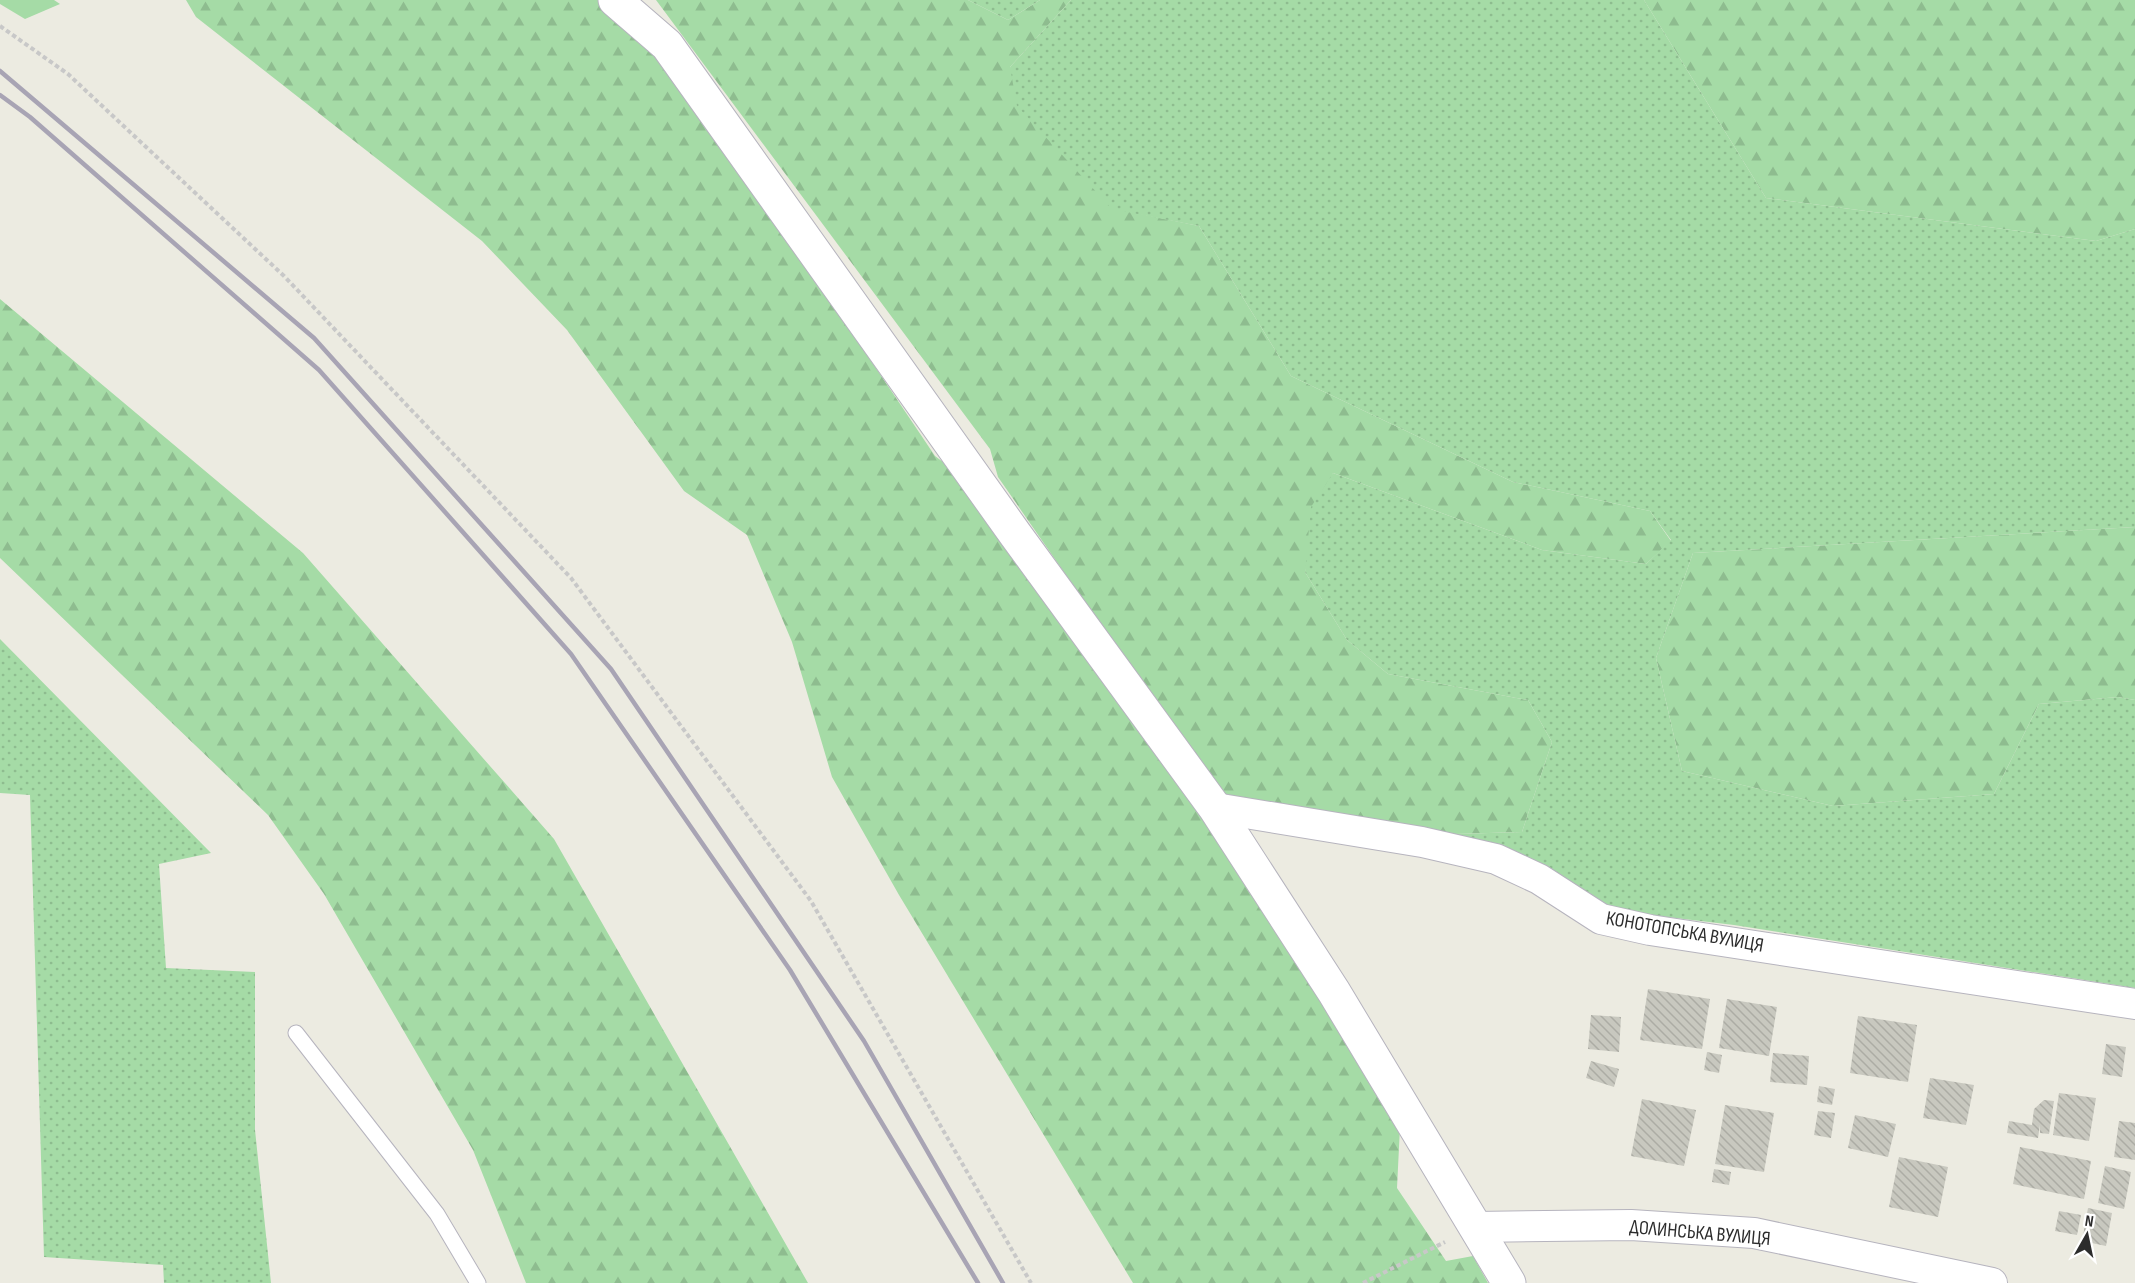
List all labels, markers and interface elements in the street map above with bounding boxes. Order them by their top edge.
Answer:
street label: КОНОТОПСЬКА ВУЛИЦЯ [1604,906,1765,958]
north arrow [2057,1205,2117,1265]
text: N [2083,1212,2095,1232]
street label: ДОЛИНСЬКА ВУЛИЦЯ [1628,1215,1771,1251]

